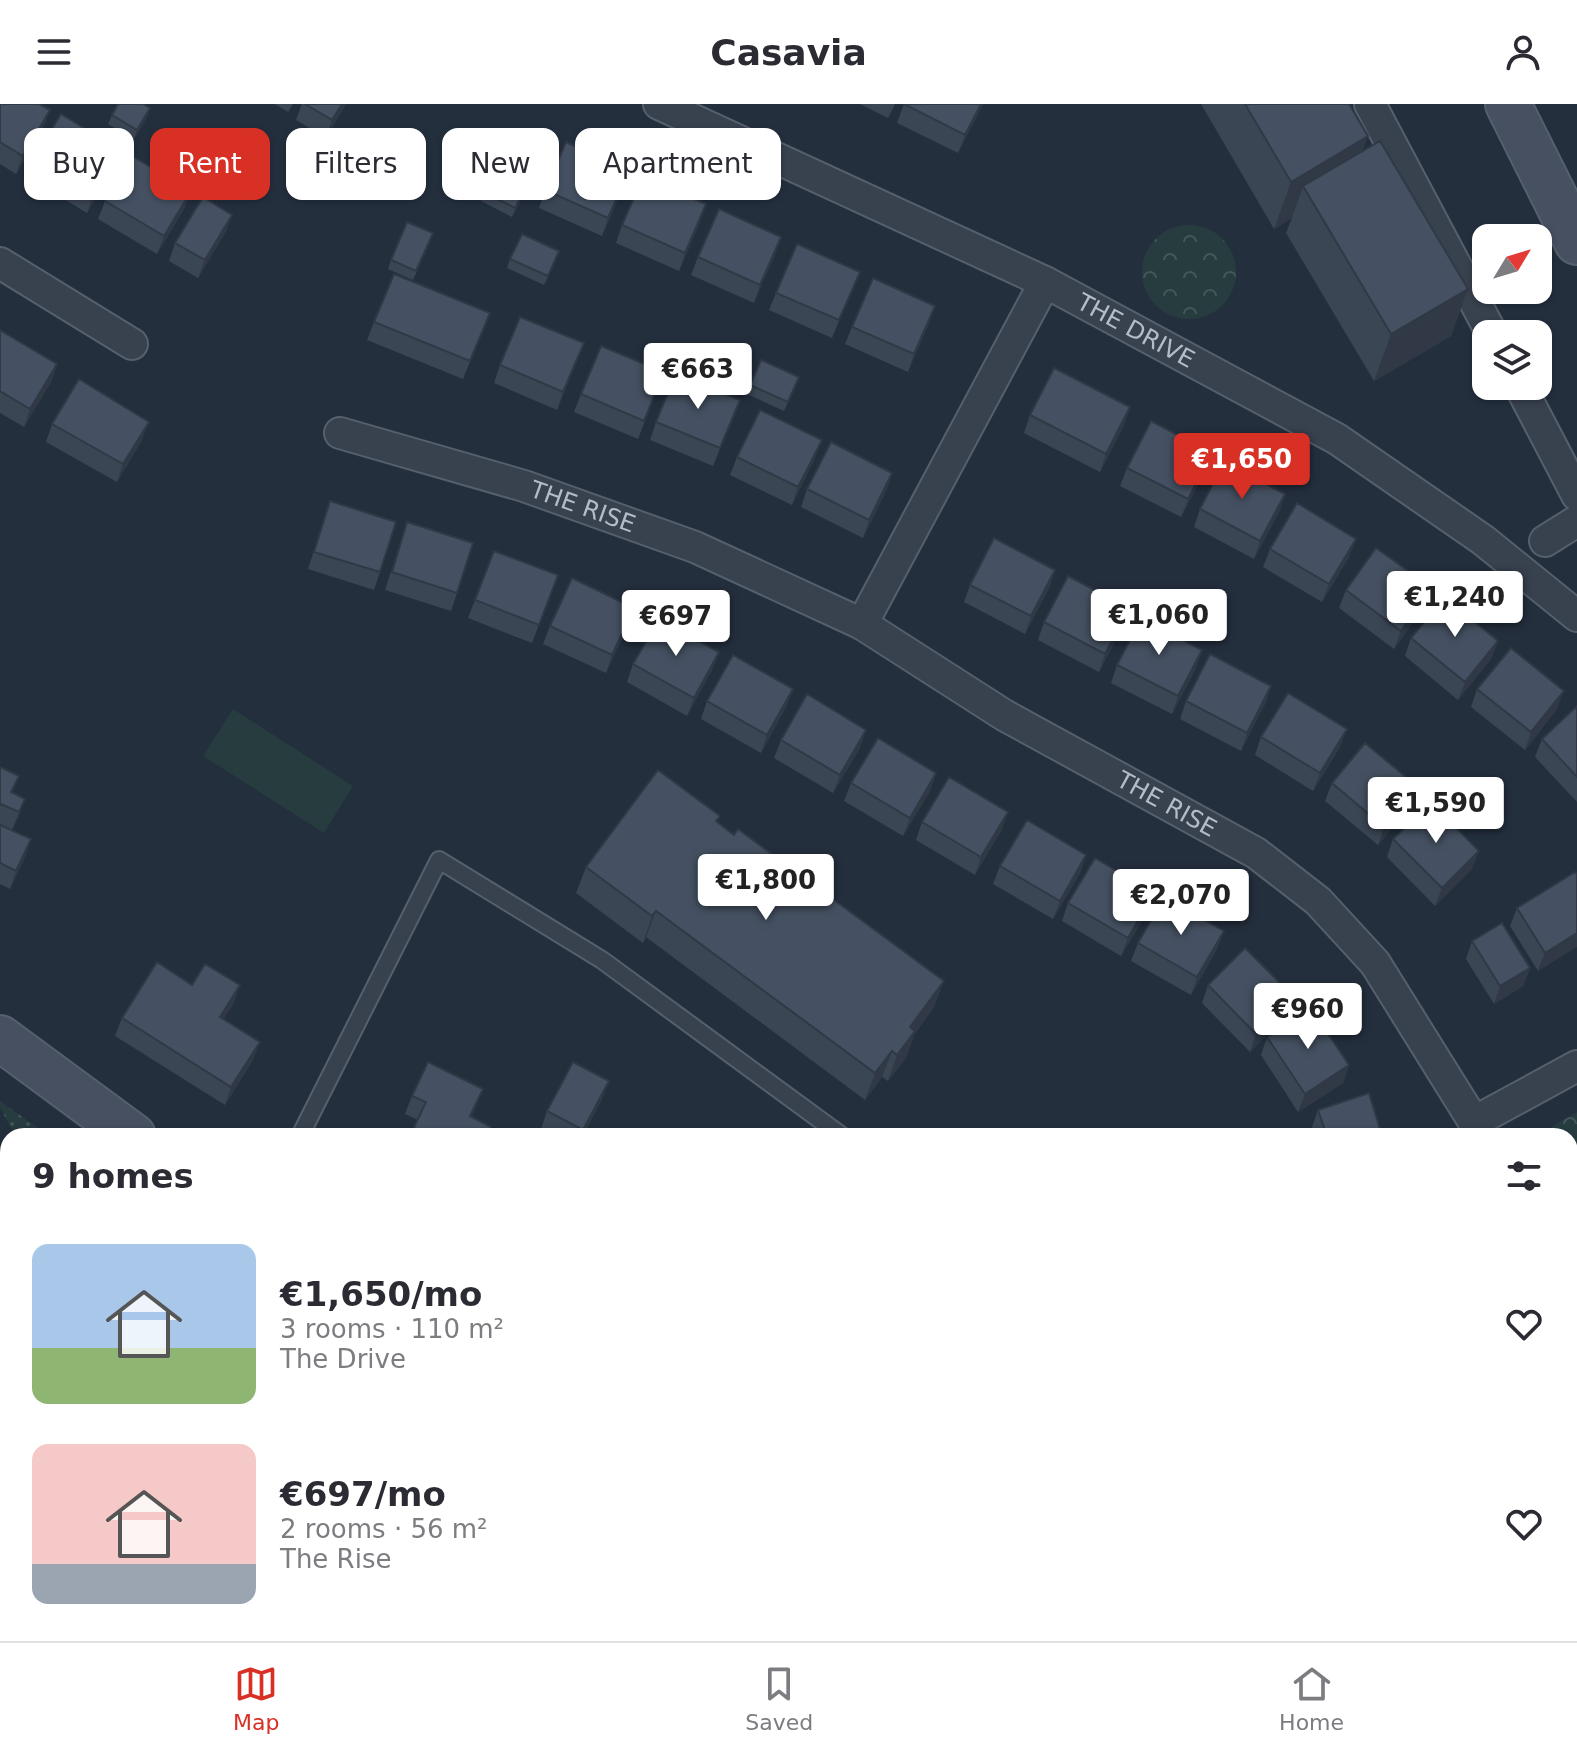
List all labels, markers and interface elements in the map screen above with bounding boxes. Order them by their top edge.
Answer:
icon: menu [32,30,76,74]
icon: person [1501,30,1545,74]
text: Casavia [710,32,867,73]
chip: Buy [24,128,134,200]
chip: Rent [150,128,270,200]
chip: Filters [286,128,426,200]
chip: New [442,128,559,200]
chip: Apartment [575,128,781,200]
north arrow [1472,224,1552,304]
map controls [1472,224,1552,400]
street label: THE DRIVE [1071,287,1199,374]
button: layers [1472,320,1552,400]
pin: €663 [651,343,745,411]
text: €663 [662,354,734,384]
pin: €1,650 [1177,433,1307,501]
text: €1,650 [1192,444,1292,474]
street label: THE RISE [526,475,639,539]
pin: €1,240 [1390,571,1520,639]
text: €1,240 [1405,582,1505,612]
pin: €1,060 [1094,589,1224,657]
pin: €697 [629,590,723,658]
text: €1,060 [1109,600,1209,630]
text: €697 [640,601,712,631]
street label: THE RISE [1111,765,1222,843]
pin: €1,590 [1371,777,1501,845]
text: €1,590 [1386,788,1486,818]
pin: €1,800 [701,854,831,922]
text: €1,800 [716,865,816,895]
pin: €2,070 [1116,869,1246,937]
text: €2,070 [1131,880,1231,910]
pin: €960 [1261,983,1355,1051]
text: €960 [1272,994,1344,1024]
icon: filters [1502,1154,1546,1198]
text: 9 homes [32,1156,194,1196]
text: €1,650/mo [280,1274,482,1314]
icon: home [96,1276,192,1372]
icon: heart [1502,1302,1546,1346]
text: 3 rooms · 110 m² [280,1314,504,1344]
text: The Drive [280,1344,406,1374]
text: €697/mo [280,1474,446,1514]
icon: home [96,1476,192,1572]
icon: heart [1502,1502,1546,1546]
text: 2 rooms · 56 m² [280,1514,488,1544]
text: The Rise [280,1544,391,1574]
tab: Map [233,1662,279,1735]
tab: Saved [745,1662,813,1735]
tab: Home [1279,1662,1344,1735]

